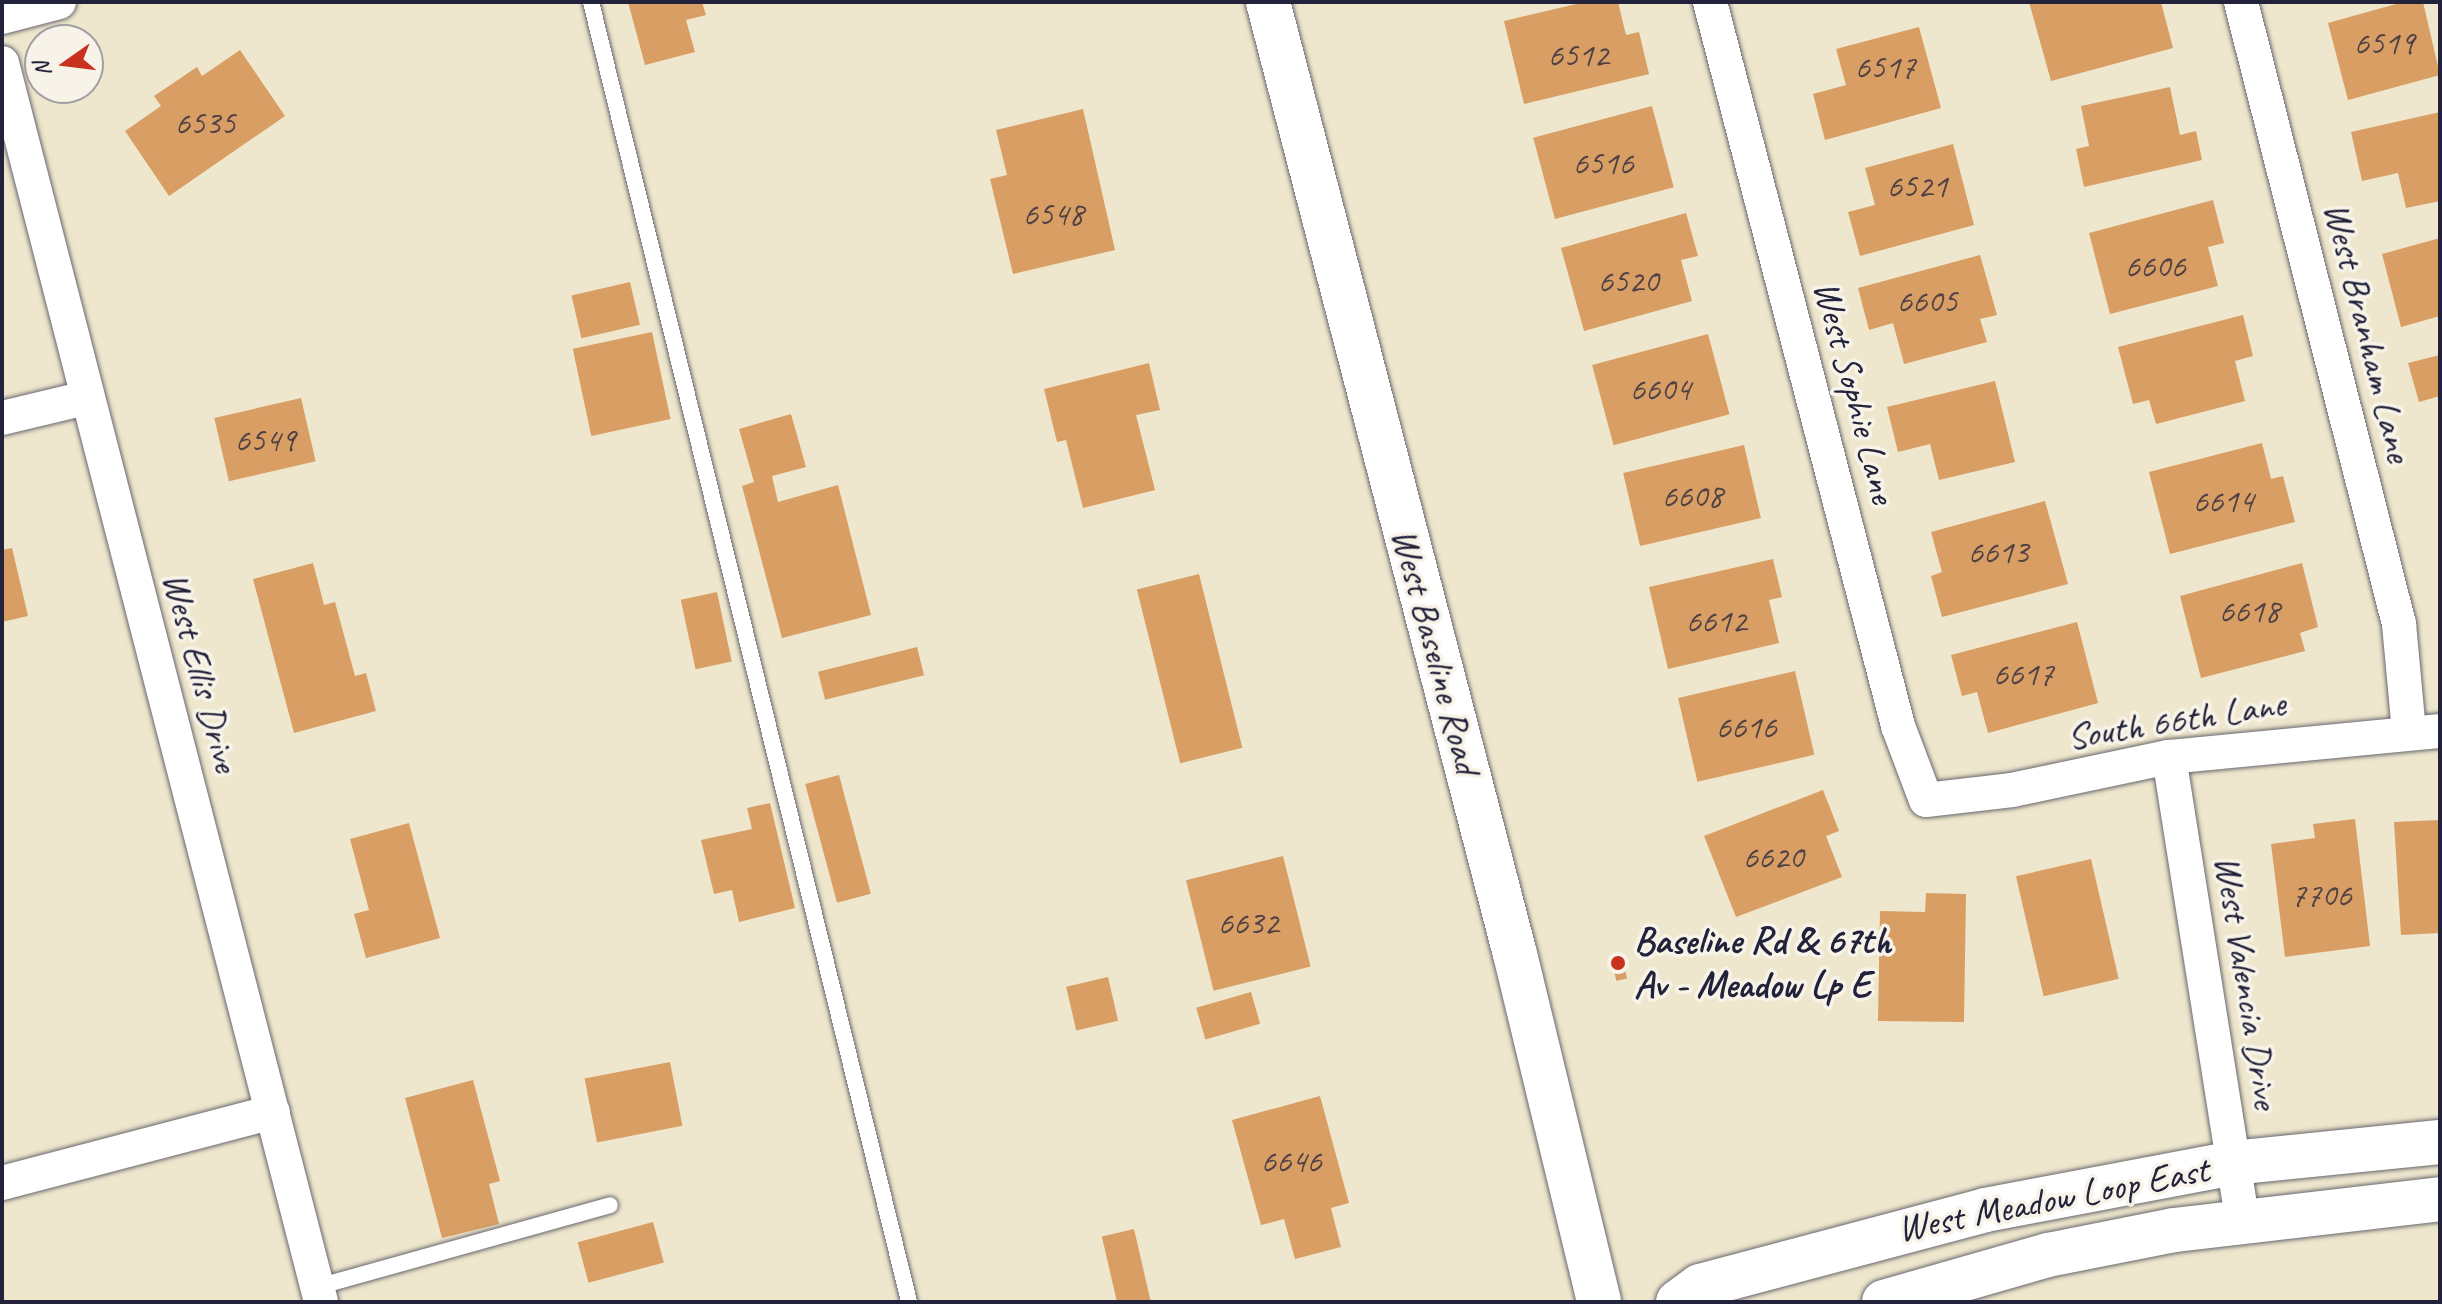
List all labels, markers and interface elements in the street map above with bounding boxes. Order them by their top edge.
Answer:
house number: 6519 [2353,23,2415,63]
north arrow [24,24,104,104]
house number: 6512 [1547,35,1609,75]
house number: 6517 [1854,47,1916,87]
text: N [27,59,58,79]
house number: 6535 [174,103,236,143]
house number: 6516 [1572,143,1634,183]
house number: 6521 [1886,166,1948,206]
house number: 6548 [1022,194,1084,234]
street label: West Branham Lane [2314,197,2422,467]
house number: 6606 [2124,246,2186,286]
house number: 6520 [1597,261,1659,301]
street label: West Sophie Lane [1803,276,1907,508]
house number: 6605 [1896,281,1958,321]
house number: 6604 [1629,369,1691,409]
house number: 6549 [234,420,296,460]
house number: 6608 [1661,476,1723,516]
house number: 6614 [2192,481,2254,521]
street label: West Baseline Road [1381,523,1491,779]
house number: 6613 [1967,532,2029,572]
street label: West Ellis Drive [152,567,250,777]
house number: 6618 [2218,591,2280,631]
house number: 6612 [1685,601,1747,641]
house number: 6617 [1992,654,2054,694]
street label: South 66th Lane [2064,680,2288,760]
house number: 6616 [1715,707,1777,747]
house number: 6620 [1742,837,1804,877]
street label: West Valencia Drive [2204,850,2290,1114]
house number: 7706 [2290,875,2352,915]
house number: 6632 [1217,903,1279,943]
place label: Baseline Rd & 67th Av - Meadow Lp E [1634,918,1891,1008]
marker: Baseline Rd & 67th Av - Meadow Lp E [1609,954,1627,972]
house number: 6646 [1260,1141,1322,1181]
street label: West Meadow Loop East [1894,1146,2212,1252]

